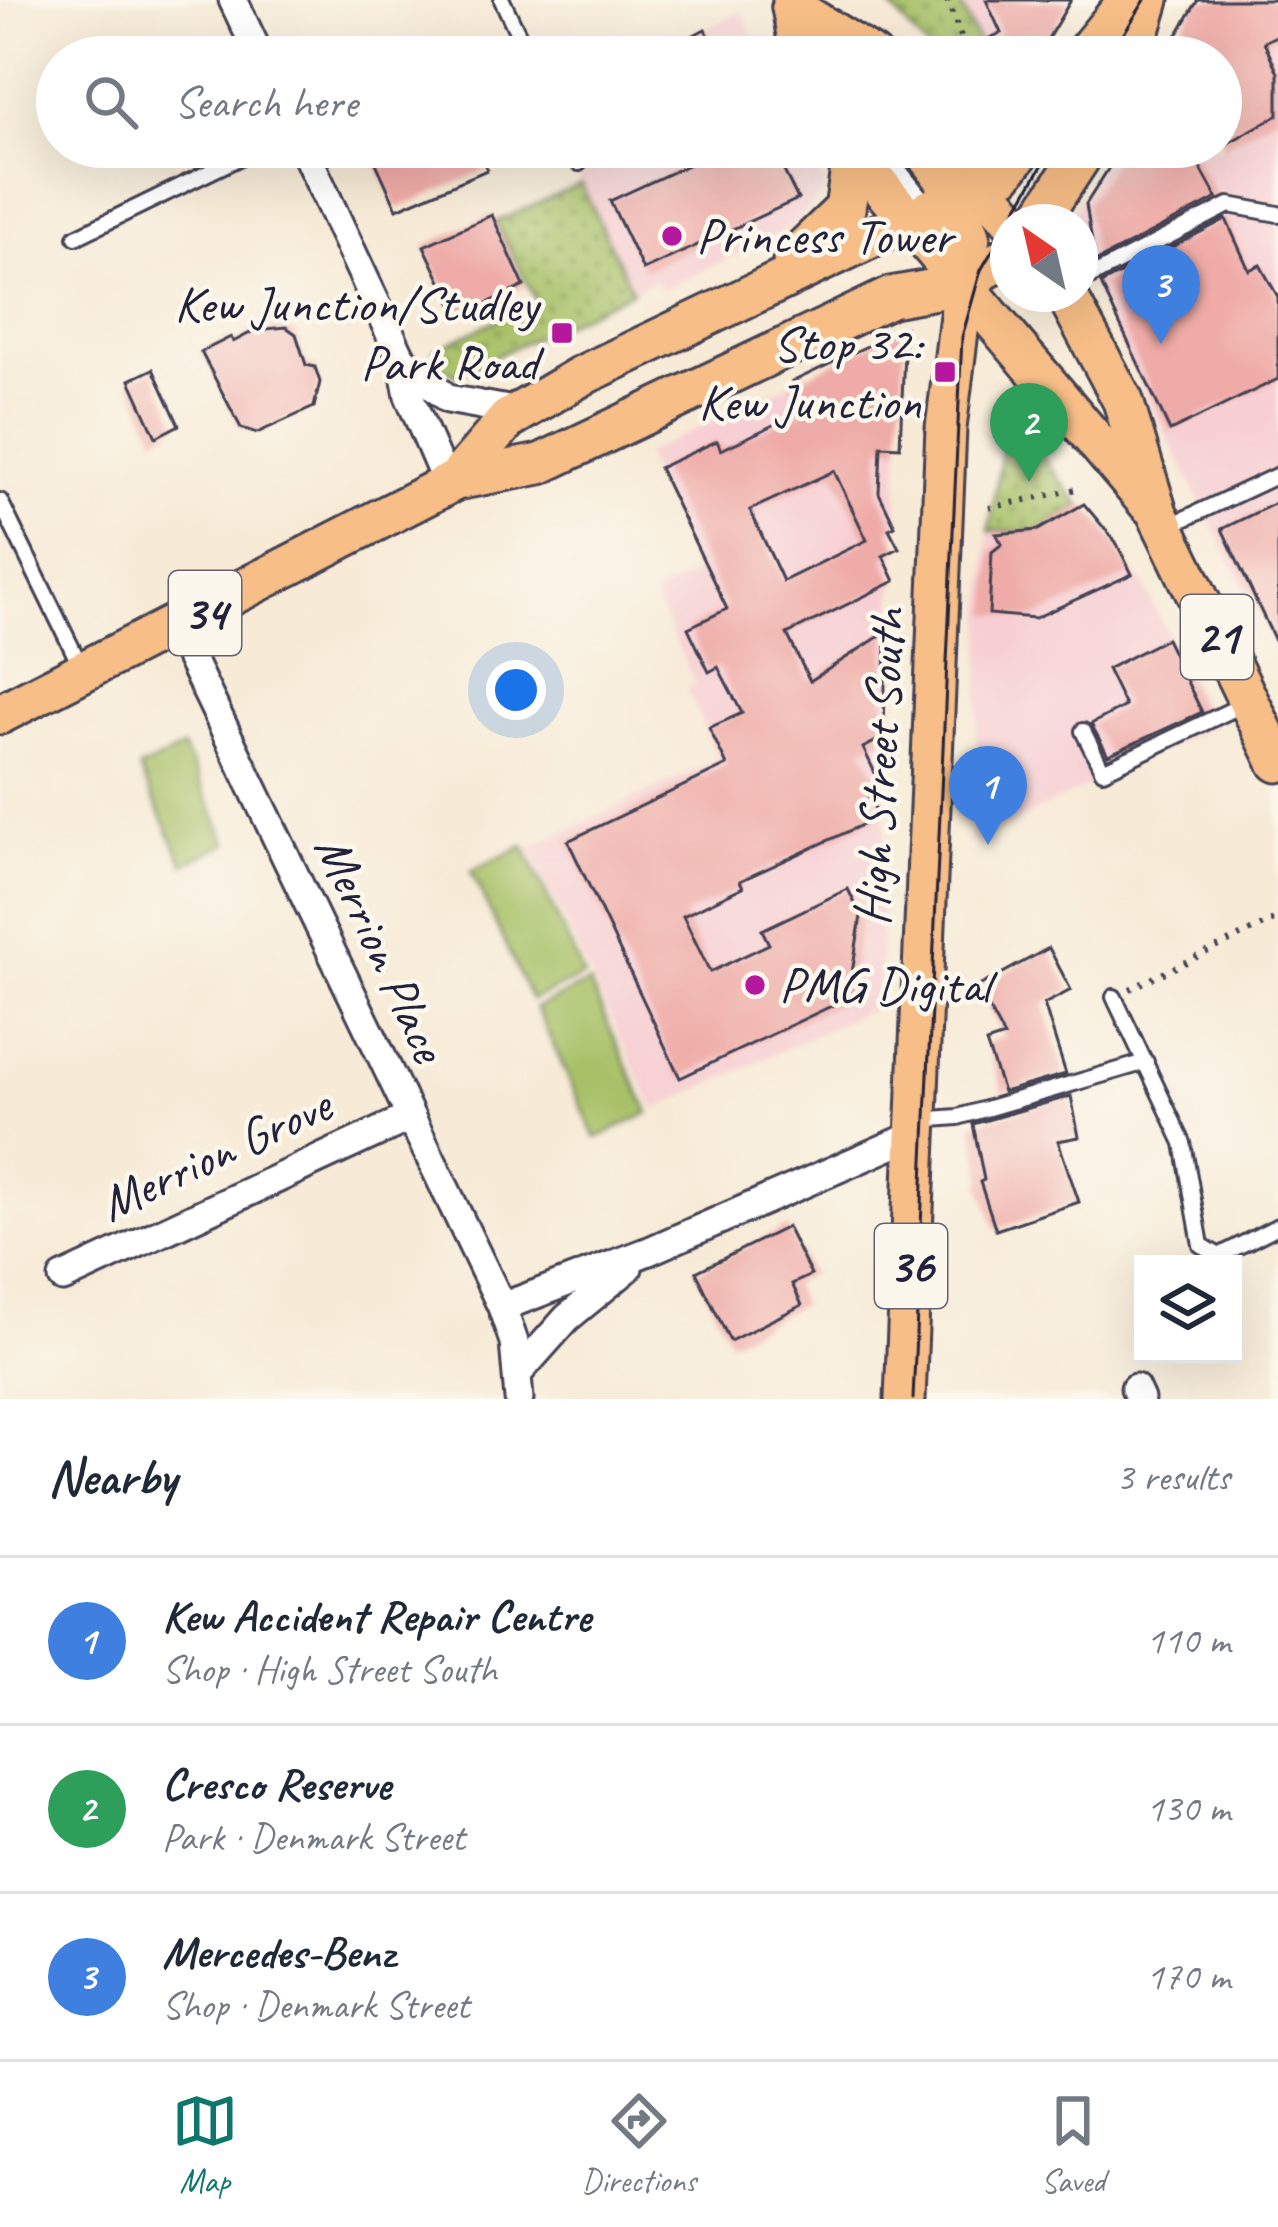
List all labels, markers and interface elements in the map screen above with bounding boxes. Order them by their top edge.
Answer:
search box [36,36,1242,168]
icon: search [78,69,144,135]
text: Search here [174,74,357,131]
place label: Princess Tower [696,204,957,268]
north arrow [990,204,1098,312]
marker: Princess Tower [659,223,685,249]
pin: 3 [1122,245,1200,344]
place label: Kew Junction/Studley Park Road [175,272,545,395]
place label: Stop 32: Kew Junction [699,311,925,434]
marker: Kew Junction/Studley Park Road [549,320,575,346]
marker: Stop 32: Kew Junction [932,359,958,385]
pin: 2 [990,383,1068,482]
road number: 34 [169,571,241,655]
road number: 21 [1181,595,1253,679]
street label: High Street South [839,605,919,927]
your location [486,660,546,720]
pin: 1 [949,746,1027,845]
street label: Merrion Place [301,825,463,1074]
place label: PMG Digital [779,953,998,1017]
marker: PMG Digital [742,972,768,998]
street label: Merrion Grove [89,1071,344,1235]
road number: 36 [875,1224,947,1308]
map controls [1134,1255,1242,1363]
button: layers [1134,1255,1242,1363]
text: Nearby [48,1445,176,1509]
text: 3 results [1116,1453,1230,1502]
text: Kew Accident Repair Centre [162,1588,591,1645]
text: 1 [78,1616,96,1665]
text: 110 m [1146,1616,1230,1665]
text: Shop · High Street South [162,1645,497,1694]
text: Cresco Reserve [162,1756,391,1813]
text: 2 [78,1784,96,1833]
text: 130 m [1146,1784,1230,1833]
text: Park · Denmark Street [162,1813,465,1862]
text: Mercedes-Benz [162,1924,394,1981]
text: 3 [78,1952,96,2001]
text: 170 m [1146,1952,1230,2001]
text: Shop · Denmark Street [162,1981,469,2030]
tab: Map [172,2088,238,2202]
tab: Directions [582,2088,696,2202]
tab: Saved [1040,2088,1106,2202]

